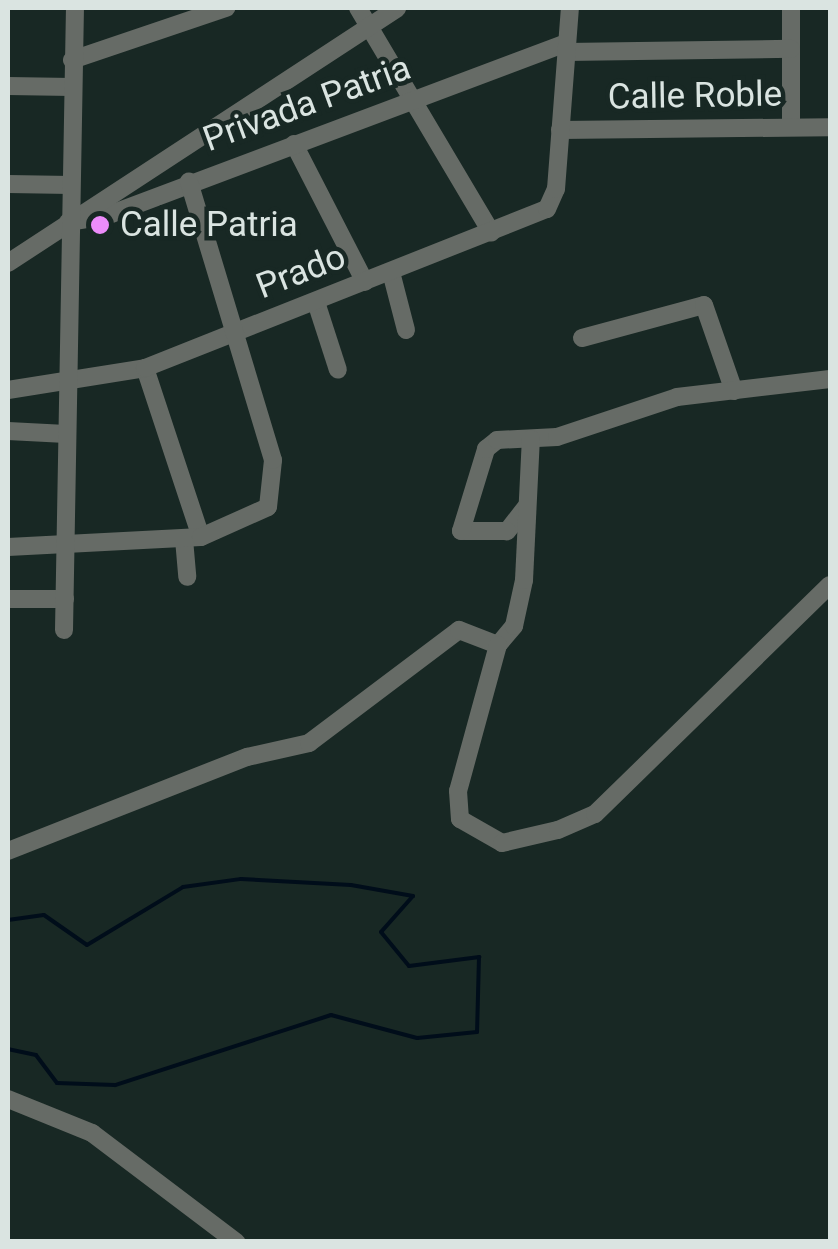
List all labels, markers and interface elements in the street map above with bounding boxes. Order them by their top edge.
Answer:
street label: Privada Patria [198,47,416,161]
street label: Calle Roble [607,73,783,119]
place label: Calle Patria [120,204,298,246]
marker: Calle Patria [89,214,111,236]
street label: Prado [251,236,351,308]

